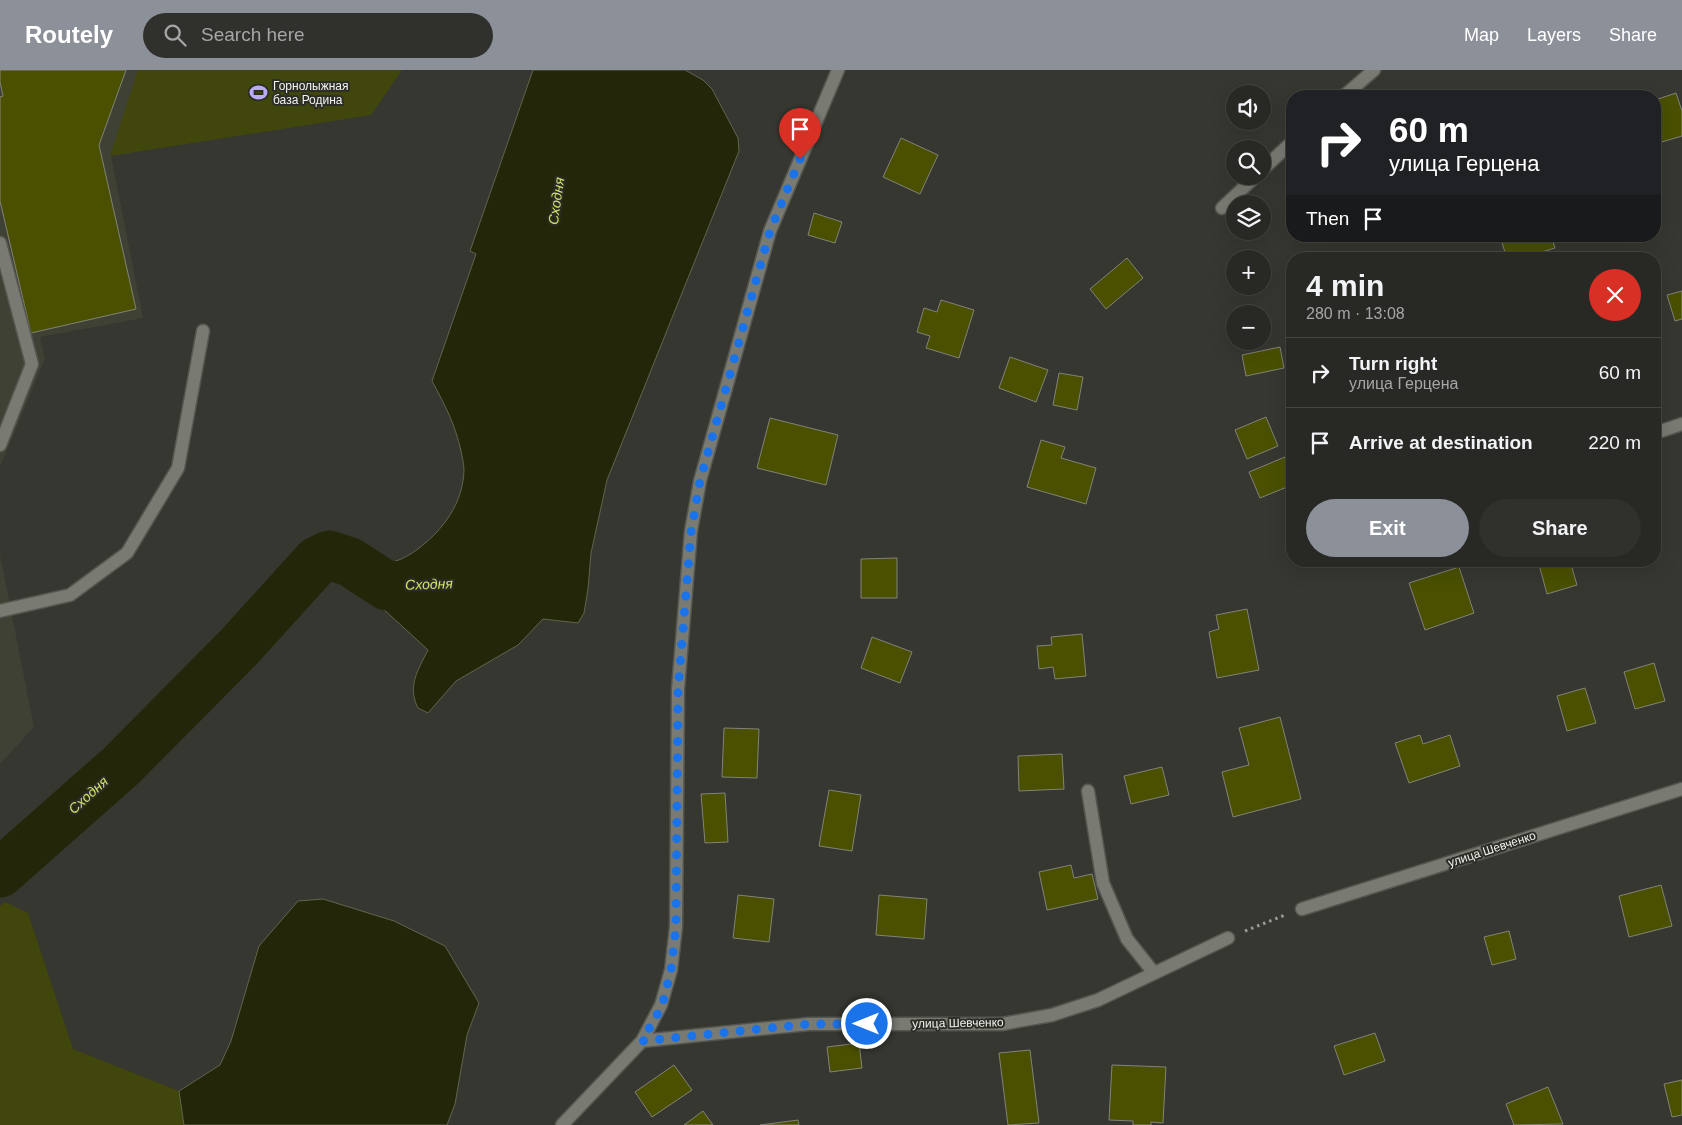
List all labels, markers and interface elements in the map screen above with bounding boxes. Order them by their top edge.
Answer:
search box [143,13,493,58]
text: Routely [25,21,113,48]
icon: search [161,21,189,49]
text: Search here [201,24,305,45]
text: Map [1464,25,1499,45]
text: Layers [1527,25,1581,45]
text: Share [1609,25,1657,45]
place label: Горнолыжная база Родина [273,79,349,107]
sports icon: Горнолыжная база Родина [249,83,269,103]
map controls [1226,85,1271,350]
button: sound [1226,85,1271,130]
pin [779,108,821,159]
icon: right [1306,110,1371,175]
text: 60 m [1389,110,1469,149]
icon: arrive [786,115,814,143]
button: search [1226,140,1271,185]
text: улица Герцена [1389,151,1539,176]
water label: Сходня [545,176,567,226]
button: layers [1226,195,1271,240]
icon: arrive [1359,205,1387,233]
text: Then [1306,208,1349,229]
button: + [1226,250,1271,295]
text: 4 min [1306,269,1384,302]
button: close [1589,269,1641,321]
button: − [1226,305,1271,350]
text: 280 m · 13:08 [1306,305,1405,322]
text: Turn right [1349,353,1437,374]
icon: right [1306,359,1334,387]
text: 60 m [1599,362,1641,383]
text: улица Герцена [1349,375,1458,392]
icon: arrive [1306,429,1334,457]
text: Arrive at destination [1349,432,1533,453]
text: 220 m [1588,432,1641,453]
button: Exit [1306,499,1469,557]
button: Share [1479,499,1641,557]
water label: Сходня [405,575,454,593]
water label: Сходня [65,773,111,817]
street label: улица Шевченко [1446,828,1538,870]
position arrow [840,997,892,1049]
street label: улица Шевченко [912,1015,1004,1031]

